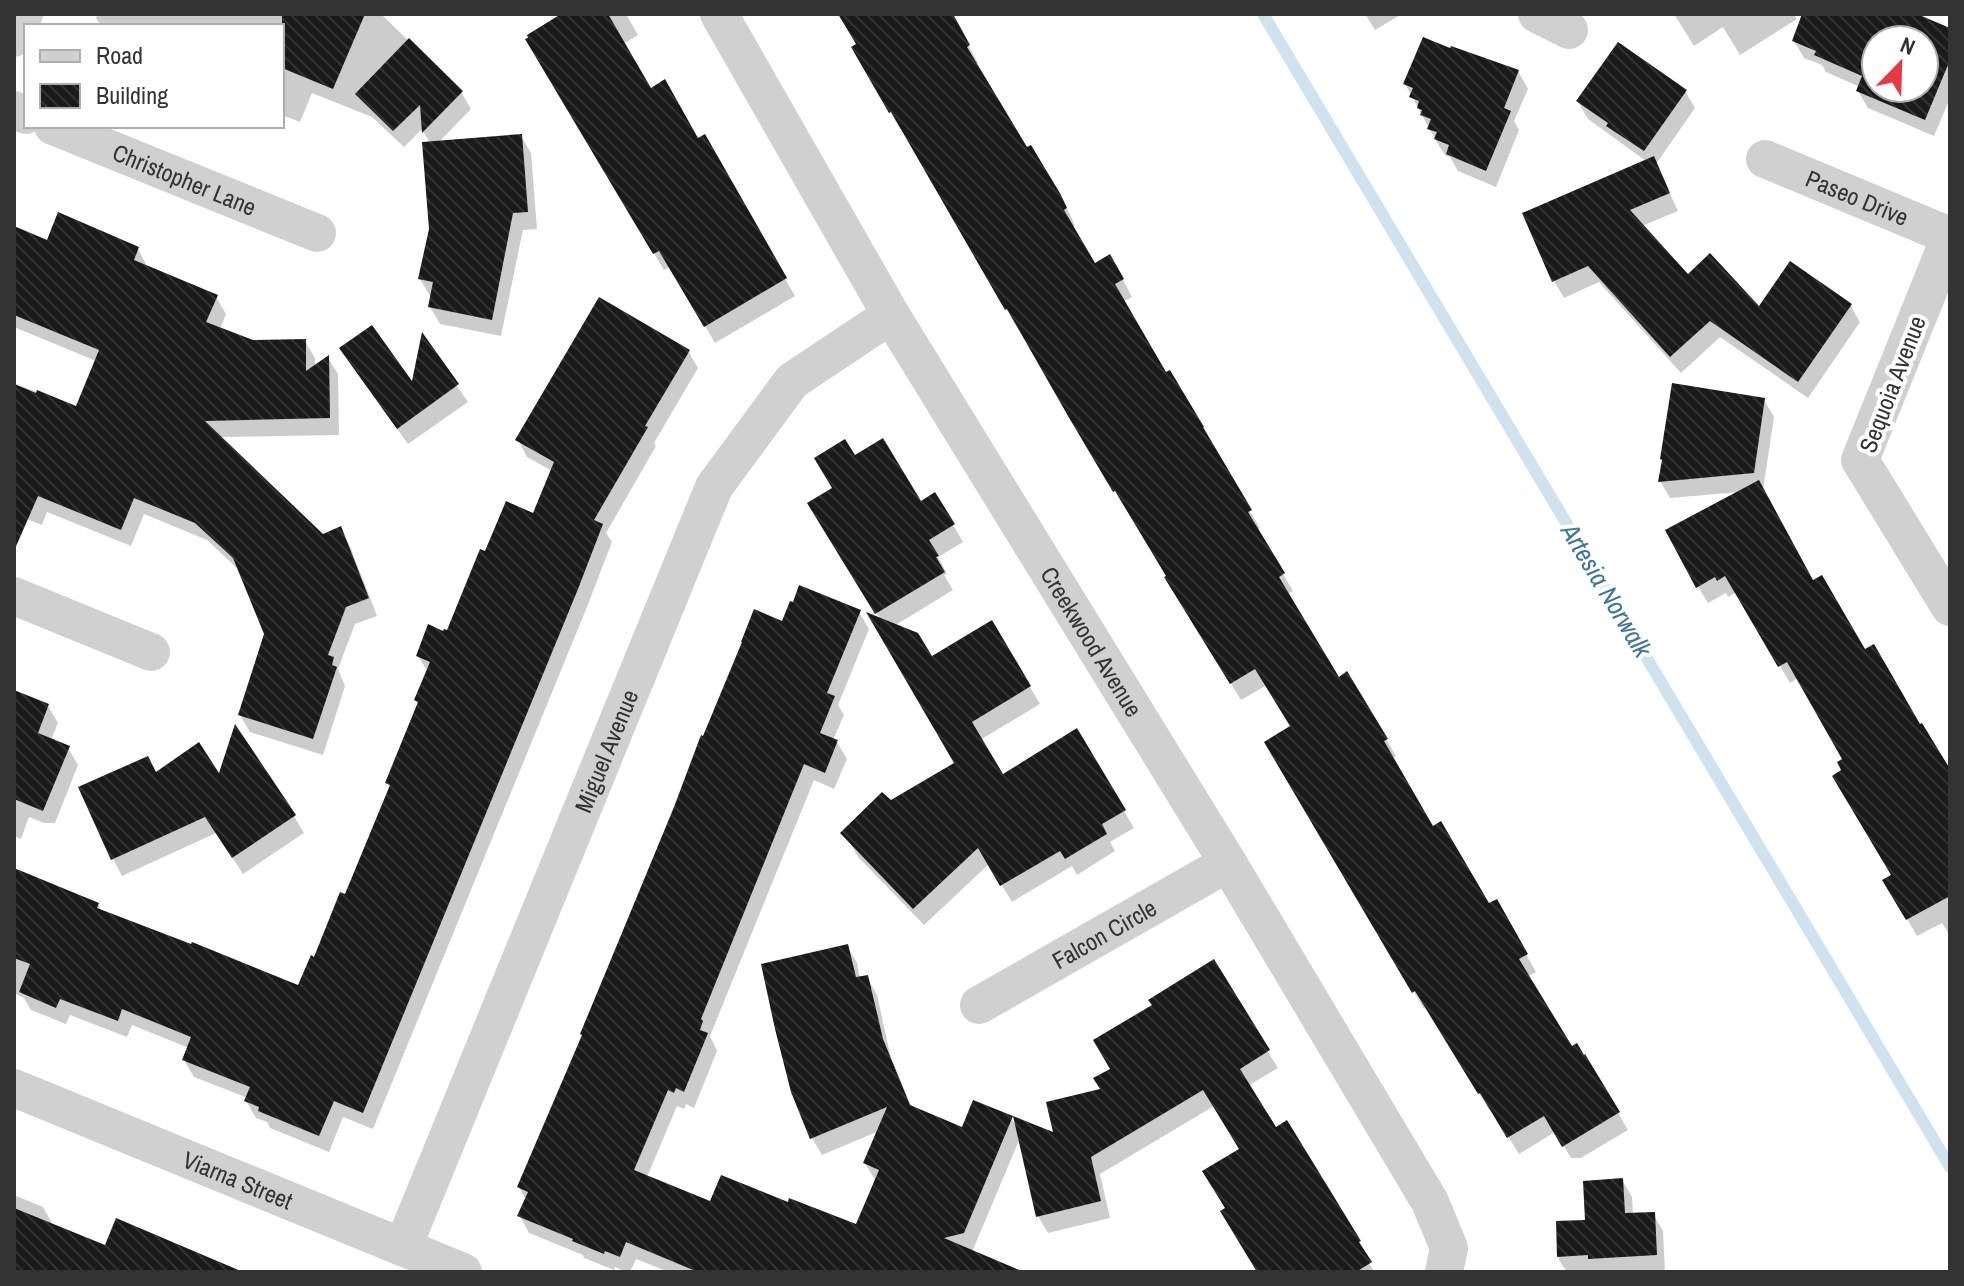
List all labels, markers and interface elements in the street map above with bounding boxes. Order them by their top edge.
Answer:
legend [24,24,284,128]
north arrow [1860,24,1940,104]
text: N [1896,29,1920,62]
text: Road [96,39,143,71]
text: Building [96,79,168,111]
street label: Christopher Lane [108,136,261,223]
street label: Paseo Drive [1801,162,1914,233]
street label: Sequoia Avenue [1851,311,1933,457]
water label: Artesia Norwalk [1553,516,1661,665]
street label: Creekwood Avenue [1034,561,1150,723]
street label: Miguel Avenue [567,685,645,817]
street label: Falcon Circle [1046,891,1162,976]
street label: Viarna Street [178,1143,298,1217]

